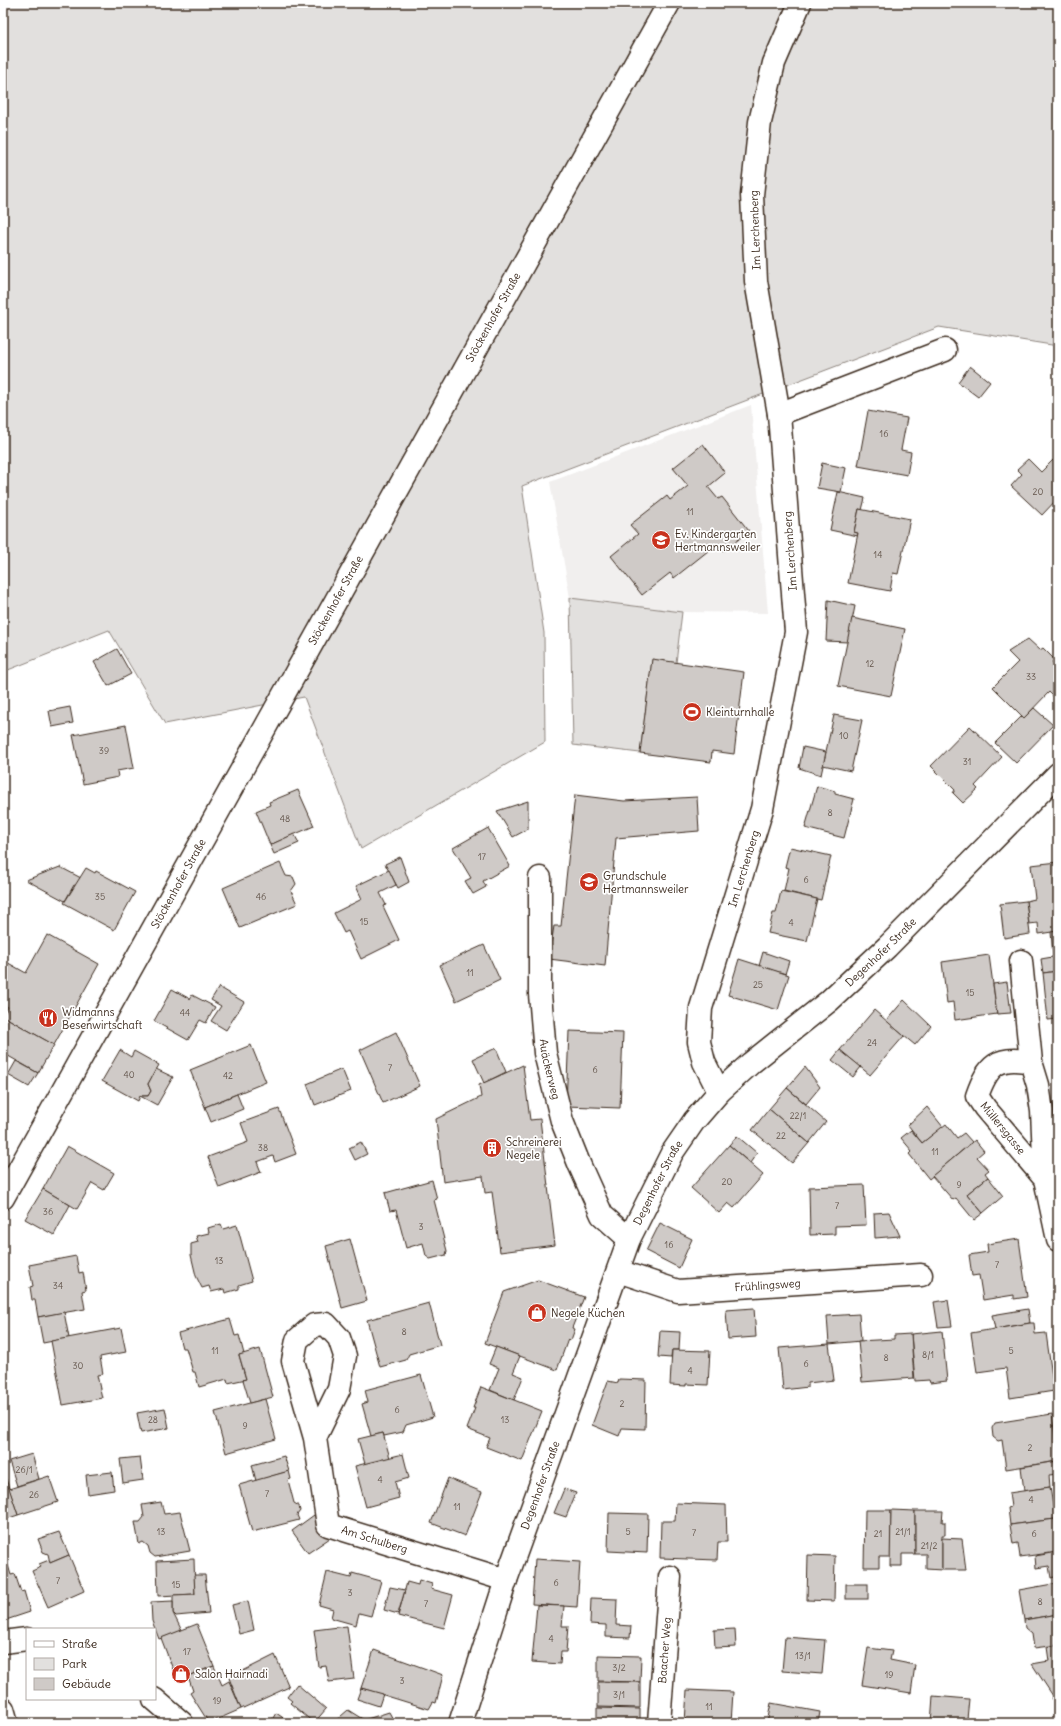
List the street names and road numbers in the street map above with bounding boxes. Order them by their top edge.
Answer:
street label: Im Lerchenberg [747,190,763,270]
street label: Stöckenhofer Straße [462,270,524,364]
street label: Im Lerchenberg [780,511,800,591]
street label: Stöckenhofer Straße [305,553,366,648]
street label: Im Lerchenberg [725,828,762,909]
street label: Stöckenhofer Straße [148,836,209,931]
street label: Degenhofer Straße [842,915,919,989]
street label: Auäckerweg [537,1038,563,1101]
street label: Müllersgasse [977,1099,1029,1157]
street label: Degenhofer Straße [630,1138,686,1227]
street label: Frühlingsweg [734,1276,801,1294]
street label: Degenhofer Straße [518,1439,563,1531]
street label: Am Schulberg [340,1523,409,1556]
street label: Baacher Weg [655,1617,674,1684]

